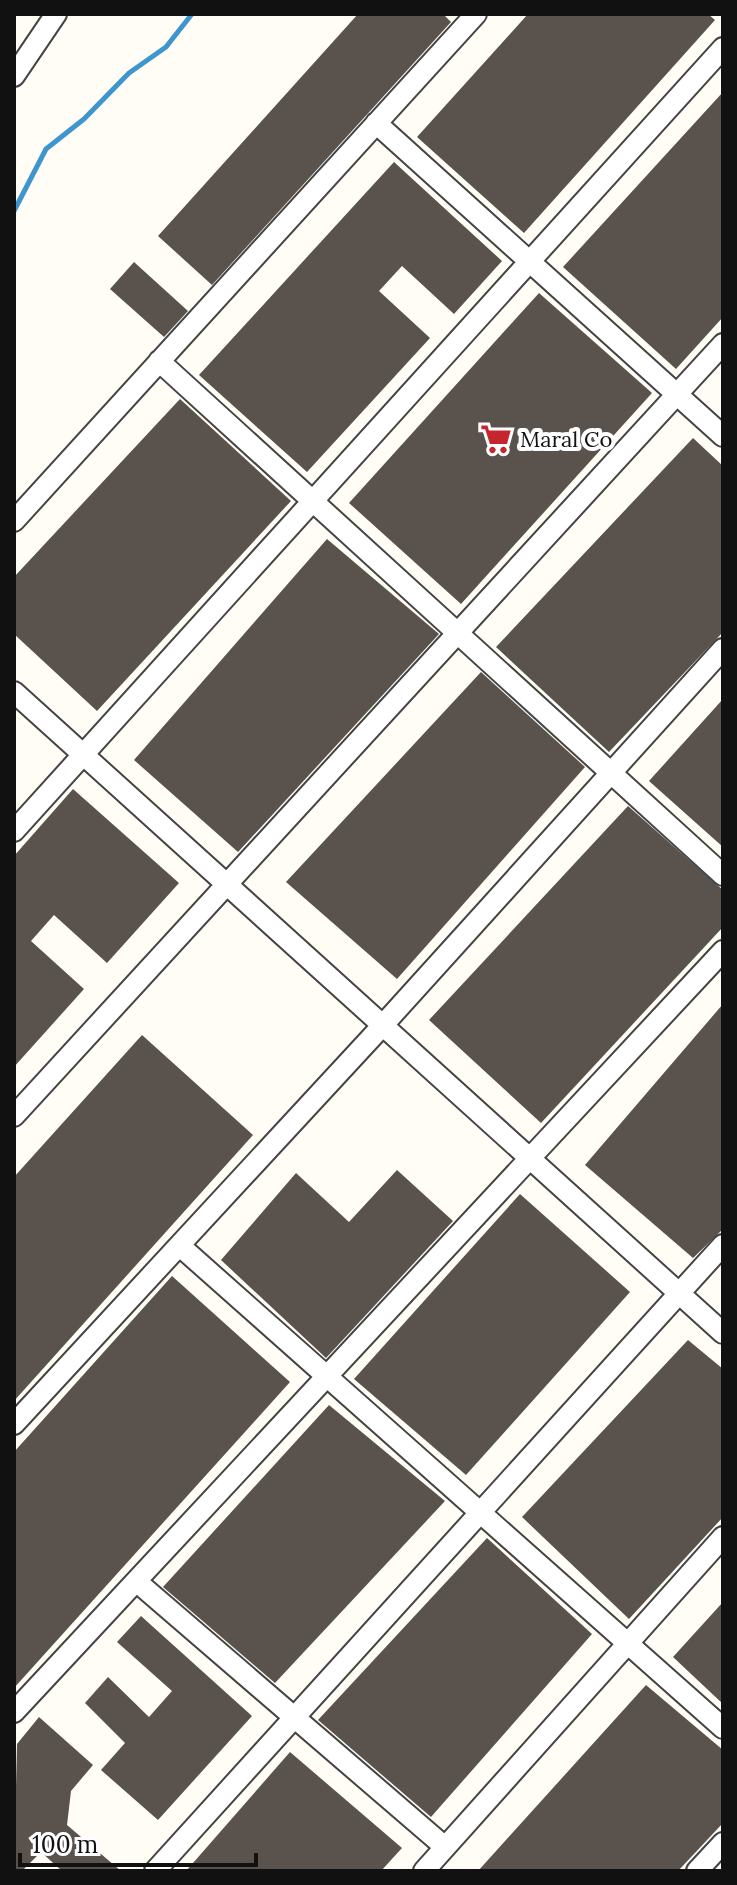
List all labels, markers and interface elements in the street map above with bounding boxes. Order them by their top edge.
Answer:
supermarket icon: Maral Co [479,422,513,456]
place label: Maral Co [520,425,612,453]
scale bar [20,1817,256,1867]
text: 100 m [32,1829,98,1860]

